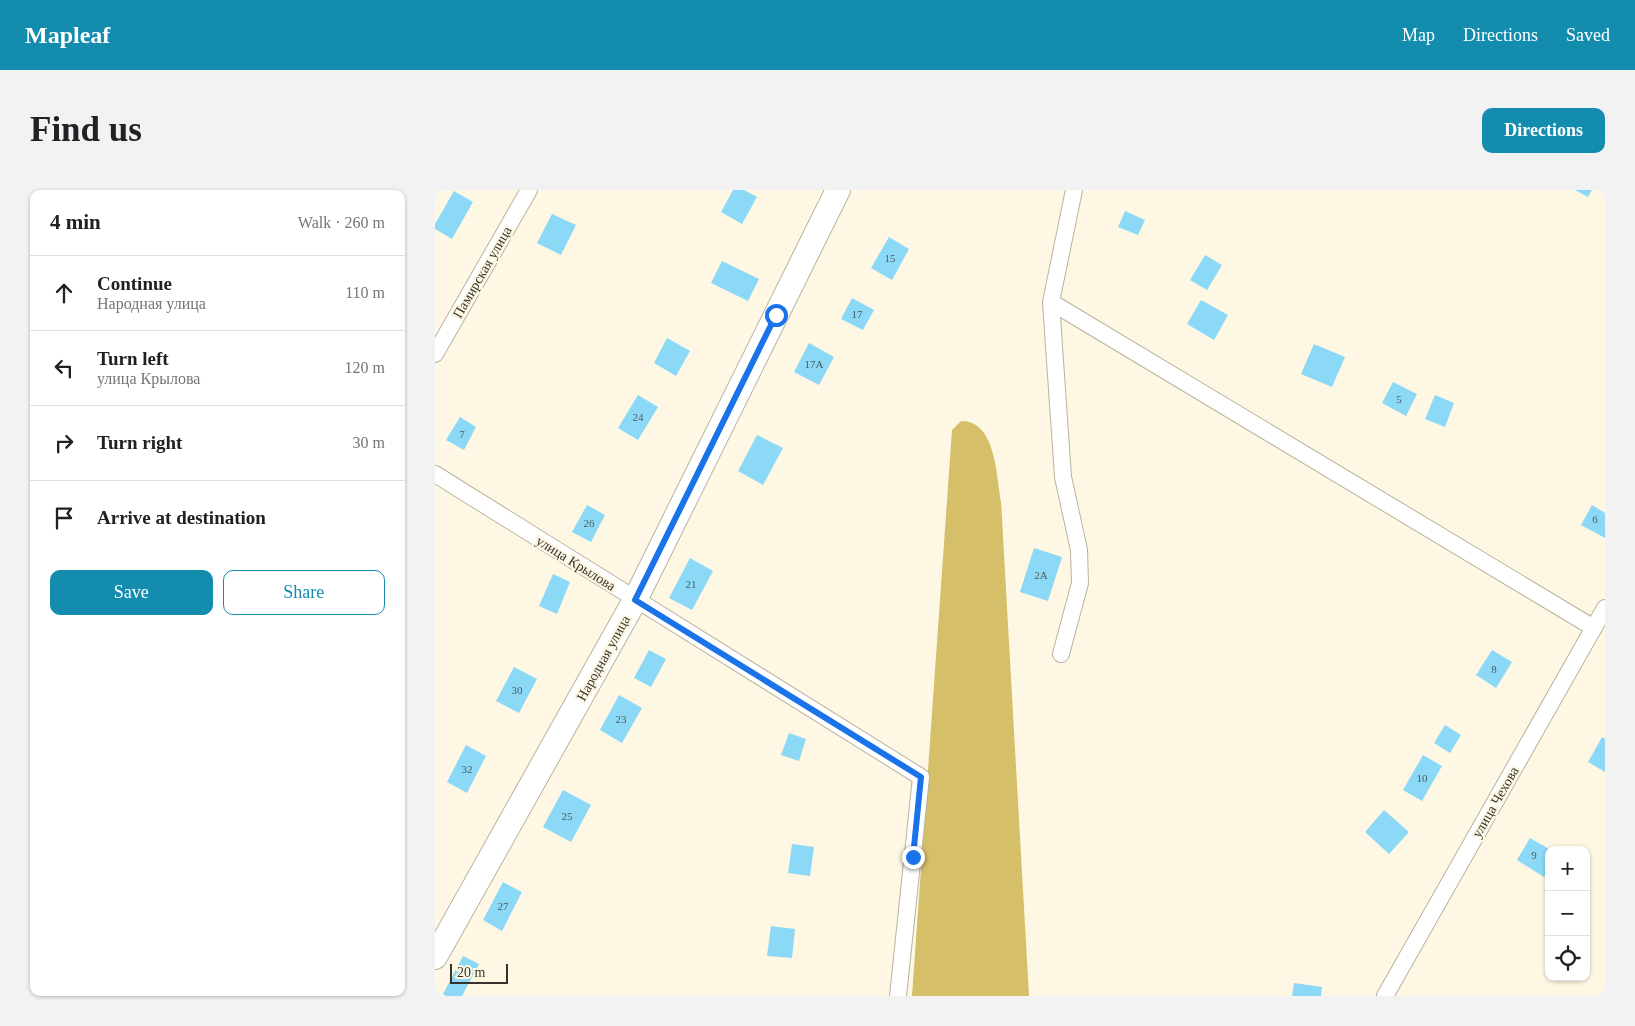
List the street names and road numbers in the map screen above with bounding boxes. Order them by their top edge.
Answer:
street label: Памирская улица [450,223,515,321]
street label: улица Крылова [533,533,619,594]
street label: Народная улица [574,612,633,704]
street label: улица Чехова [1469,763,1522,840]

